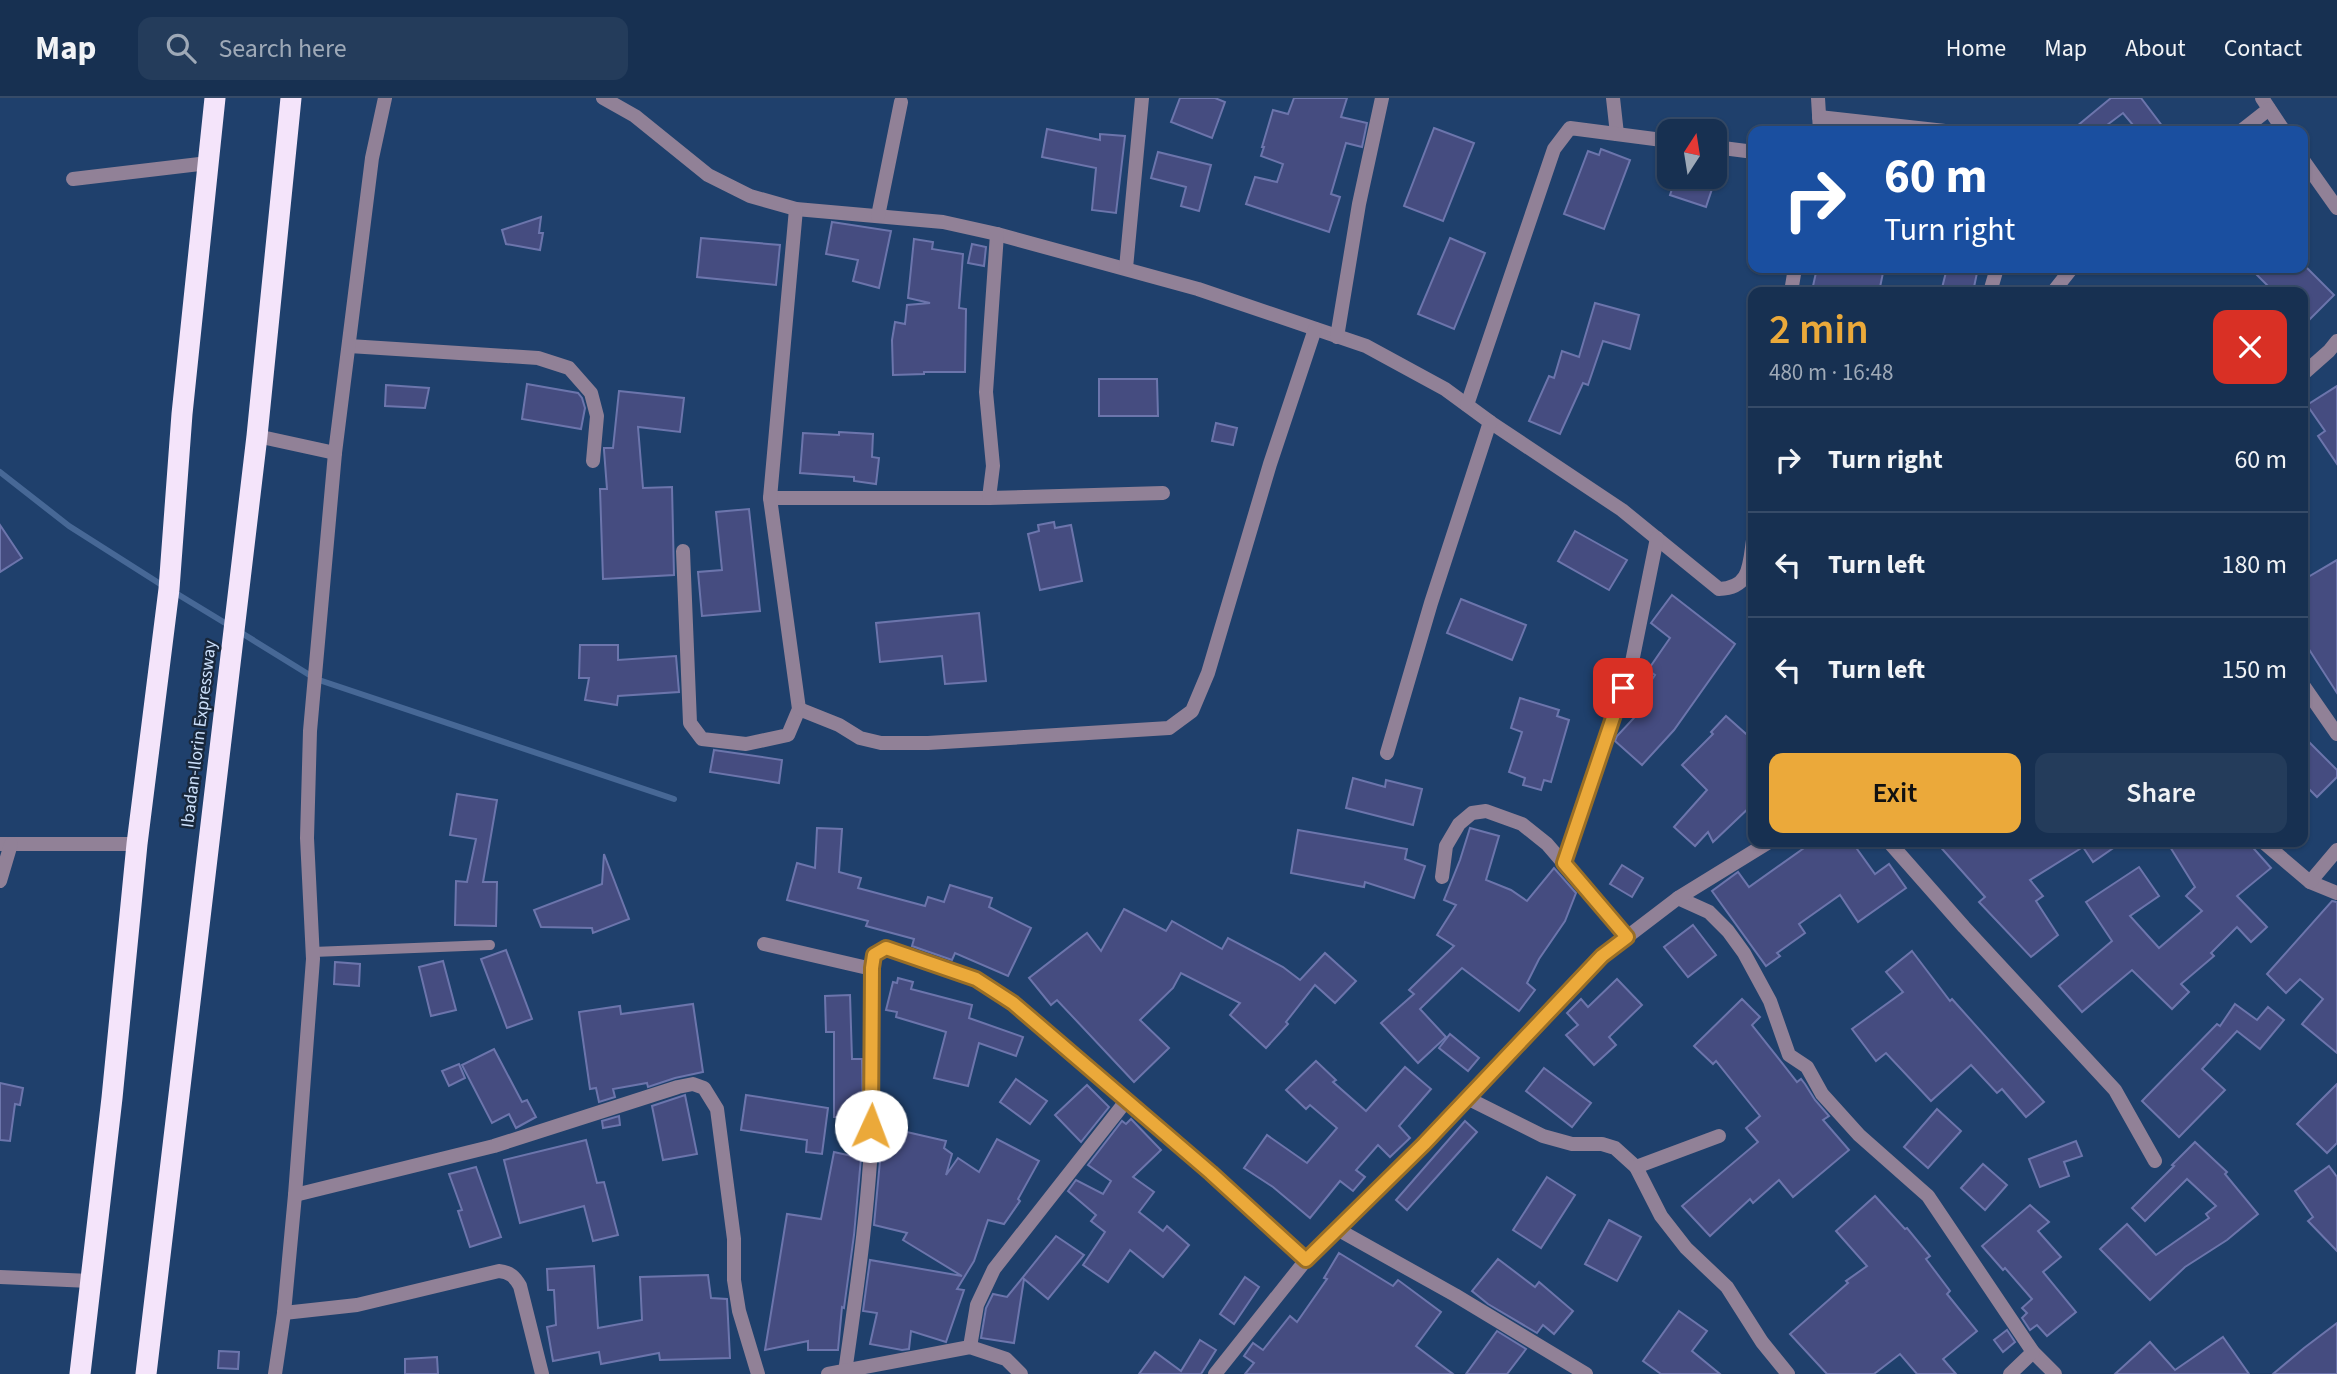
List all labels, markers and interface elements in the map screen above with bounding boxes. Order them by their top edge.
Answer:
search box [138,17,628,80]
text: Map [35,25,96,72]
icon: search [162,29,200,67]
text: Search here [218,30,347,67]
text: Home [1946,31,2006,66]
text: Map [2044,31,2087,66]
text: About [2125,31,2186,66]
text: Contact [2224,31,2302,66]
north arrow [1657,119,1727,189]
map controls [1657,119,1727,189]
text: 60 m [1884,142,1988,212]
icon: right [1769,154,1860,245]
text: Turn right [1884,207,2015,253]
text: 2 min [1769,300,1869,360]
button: close [2213,310,2287,384]
text: 480 m · 16:48 [1769,356,1893,389]
icon: right [1769,441,1807,479]
text: Turn right [1828,441,1943,478]
text: 60 m [2234,441,2287,478]
icon: left [1769,546,1807,584]
text: Turn left [1828,546,1925,583]
text: 180 m [2221,546,2287,583]
street label: Ibadan-Ilorin Expressway [175,638,223,829]
icon: left [1769,651,1807,689]
text: Turn left [1828,651,1925,688]
text: 150 m [2221,651,2287,688]
pin [1593,658,1653,718]
icon: arrive [1604,669,1642,707]
button: Exit [1769,753,2021,833]
button: Share [2035,753,2287,833]
position arrow [834,1089,908,1163]

